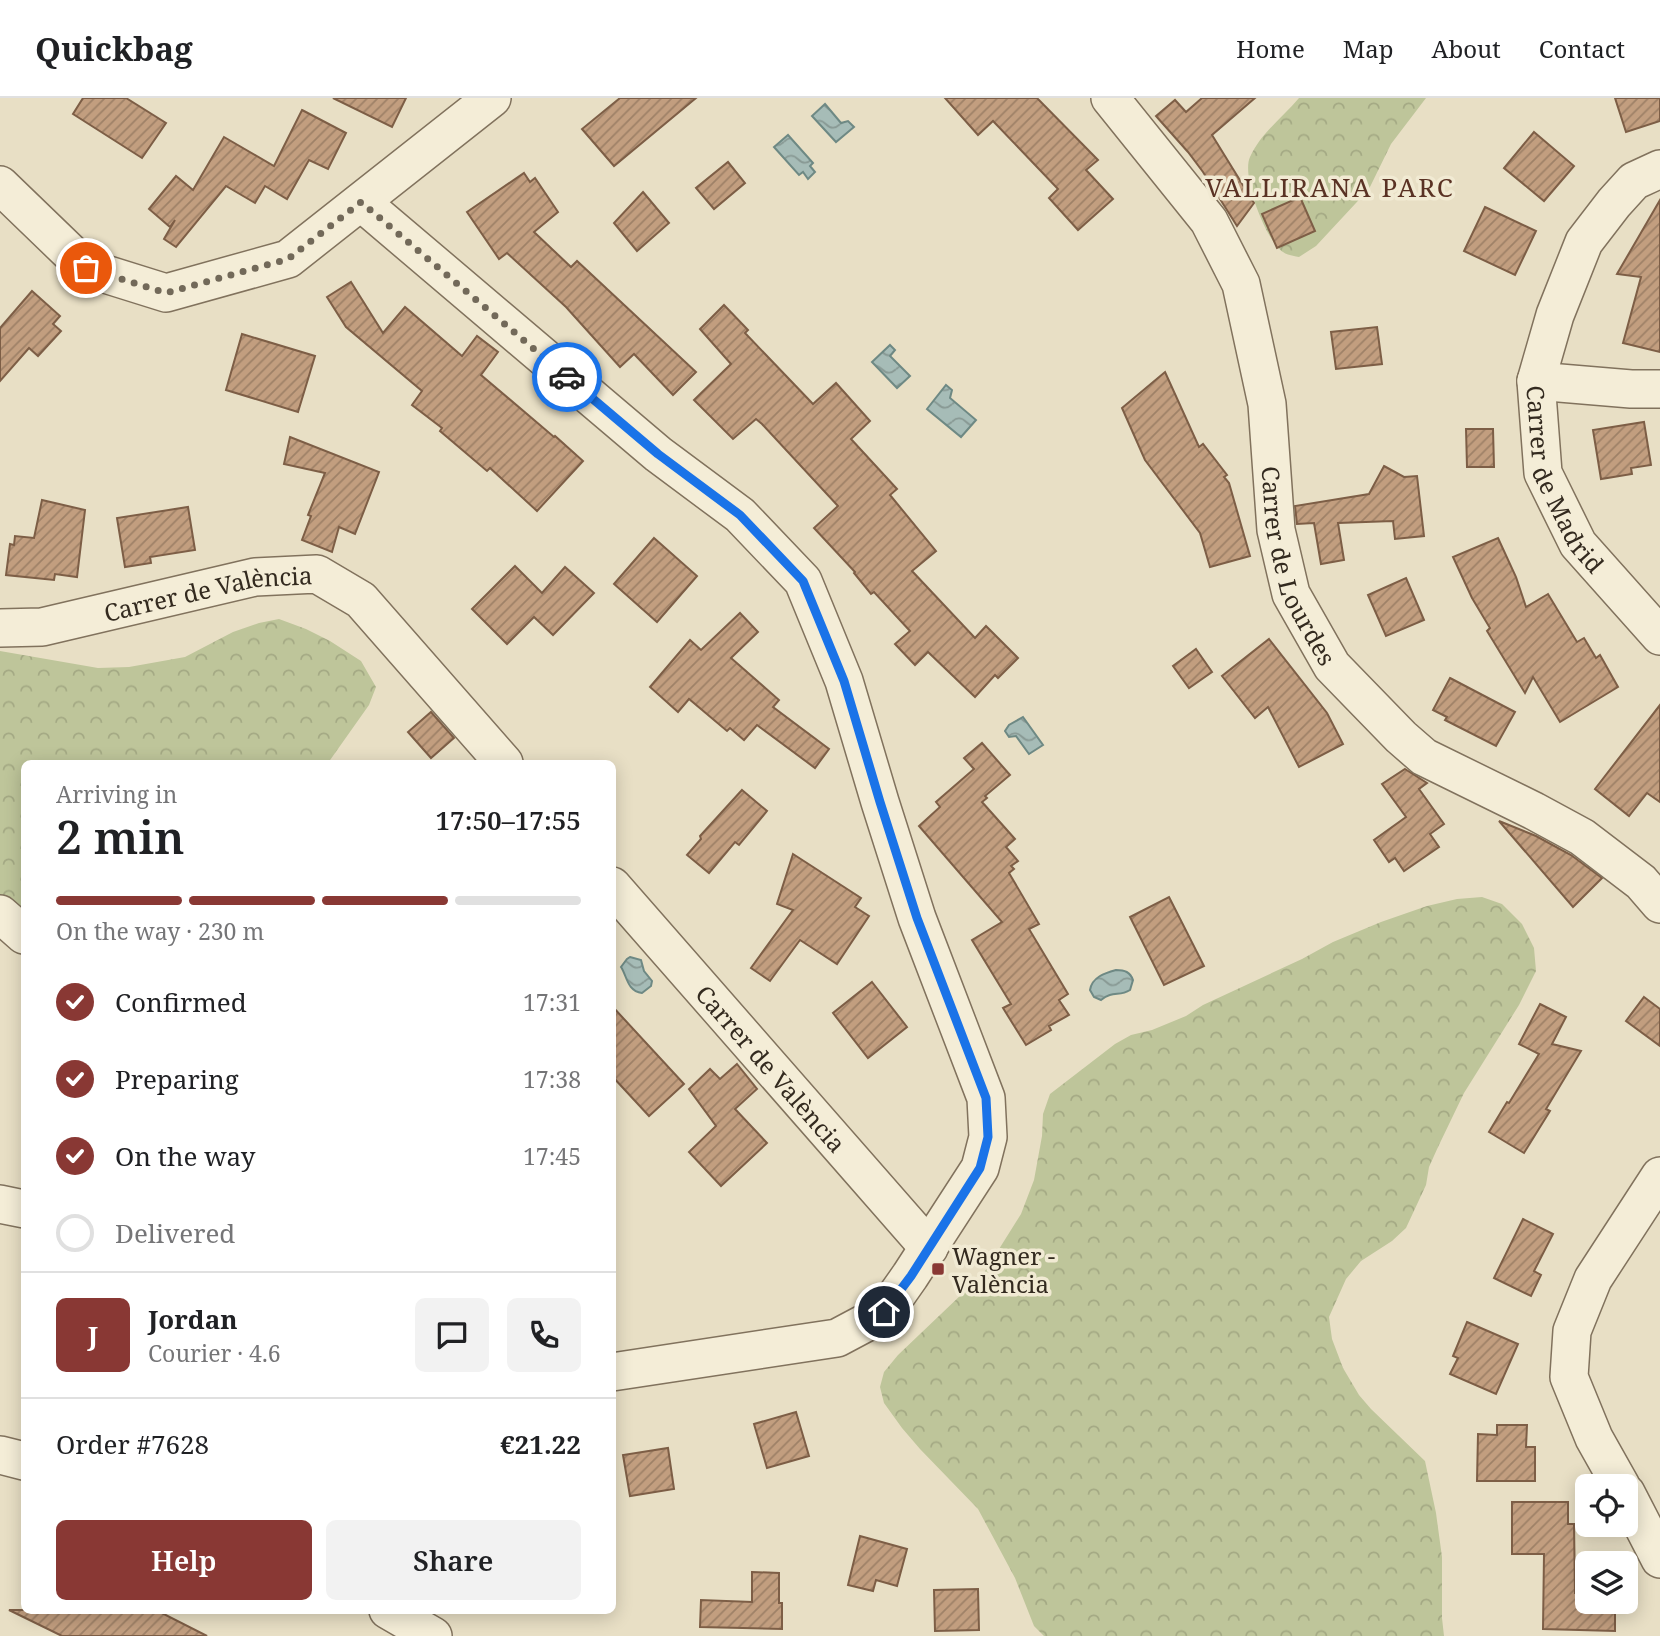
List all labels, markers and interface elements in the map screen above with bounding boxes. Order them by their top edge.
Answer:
text: Quickbag [35,26,193,71]
text: Home [1236,32,1305,65]
text: Map [1343,32,1394,65]
text: About [1432,32,1501,65]
text: Contact [1539,32,1625,65]
district label: VALLIRANA PARC [1205,169,1455,205]
pin [56,238,116,298]
icon: bag [67,249,105,287]
courier [532,342,602,412]
icon: car [548,358,586,396]
street label: Carrer de Madrid [1520,384,1612,580]
street label: Carrer de Lourdes [1255,465,1344,671]
street label: Carrer de València [100,558,313,628]
text: Arriving in [56,778,177,810]
text: 17:50–17:55 [435,802,581,838]
text: 2 min [56,805,184,867]
text: On the way · 230 m [56,915,264,947]
street label: Carrer de València [689,977,854,1159]
icon: check [56,983,94,1021]
text: Confirmed [115,984,247,1020]
text: 17:31 [523,986,581,1018]
icon: check [56,1060,94,1098]
text: Preparing [115,1061,239,1097]
text: 17:38 [523,1063,581,1095]
icon: check [56,1137,94,1175]
text: On the way [115,1138,255,1174]
text: 17:45 [523,1140,581,1172]
text: Delivered [115,1215,235,1251]
place label: Wagner - València [952,1239,1055,1300]
marker: Wagner - València [930,1261,946,1277]
pin [854,1282,914,1342]
icon: home [865,1293,903,1331]
button: chat [415,1298,489,1372]
button: phone [507,1298,581,1372]
text: Jordan [148,1301,238,1337]
text: J [88,1317,98,1353]
text: Courier · 4.6 [148,1337,281,1369]
text: Order #7628 [56,1426,209,1462]
text: €21.22 [500,1426,581,1462]
map controls [1575,1474,1638,1614]
button: locate [1575,1474,1638,1537]
button: Help [56,1520,312,1600]
button: Share [326,1520,581,1600]
button: layers [1575,1551,1638,1614]

